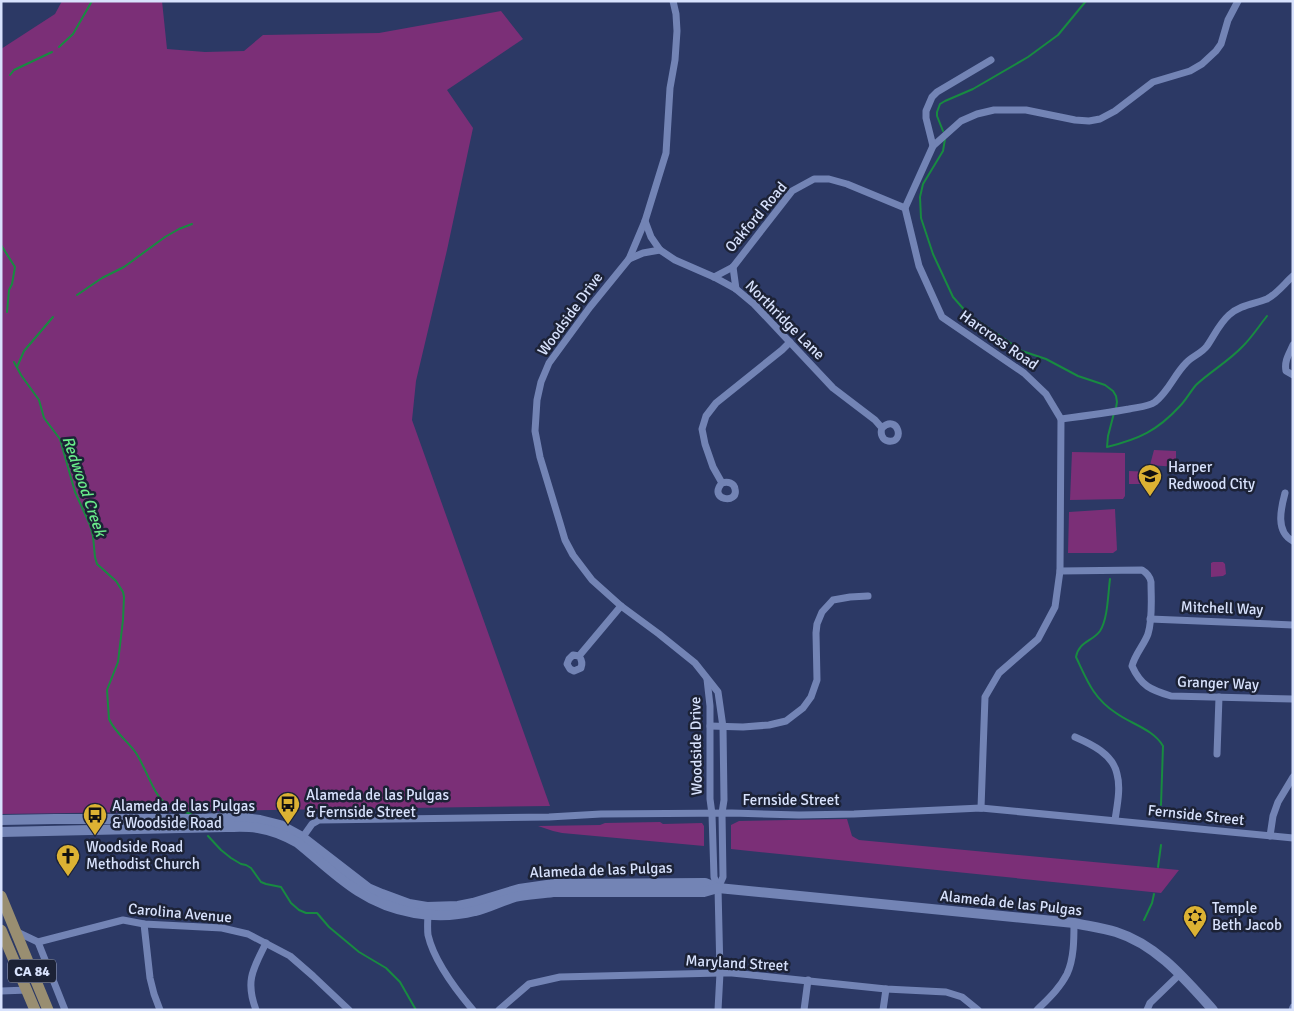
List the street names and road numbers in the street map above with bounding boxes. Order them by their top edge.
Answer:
street label: Oakford Road [721,178,791,256]
street label: Woodside Drive [534,269,606,359]
street label: Northridge Lane [742,277,828,363]
street label: Harcross Road [956,306,1042,374]
street label: Mitchell Way [1180,598,1264,618]
street label: Granger Way [1177,673,1259,693]
street label: Woodside Drive [686,697,706,795]
street label: Fernside Street [742,791,840,809]
street label: Fernside Street [1147,801,1245,829]
street label: Alameda de las Pulgas [529,858,673,881]
street label: Alameda de las Pulgas [939,887,1083,919]
street label: Carolina Avenue [127,900,233,926]
street label: Maryland Street [685,951,789,975]
road number: CA 84 [8,959,56,982]

